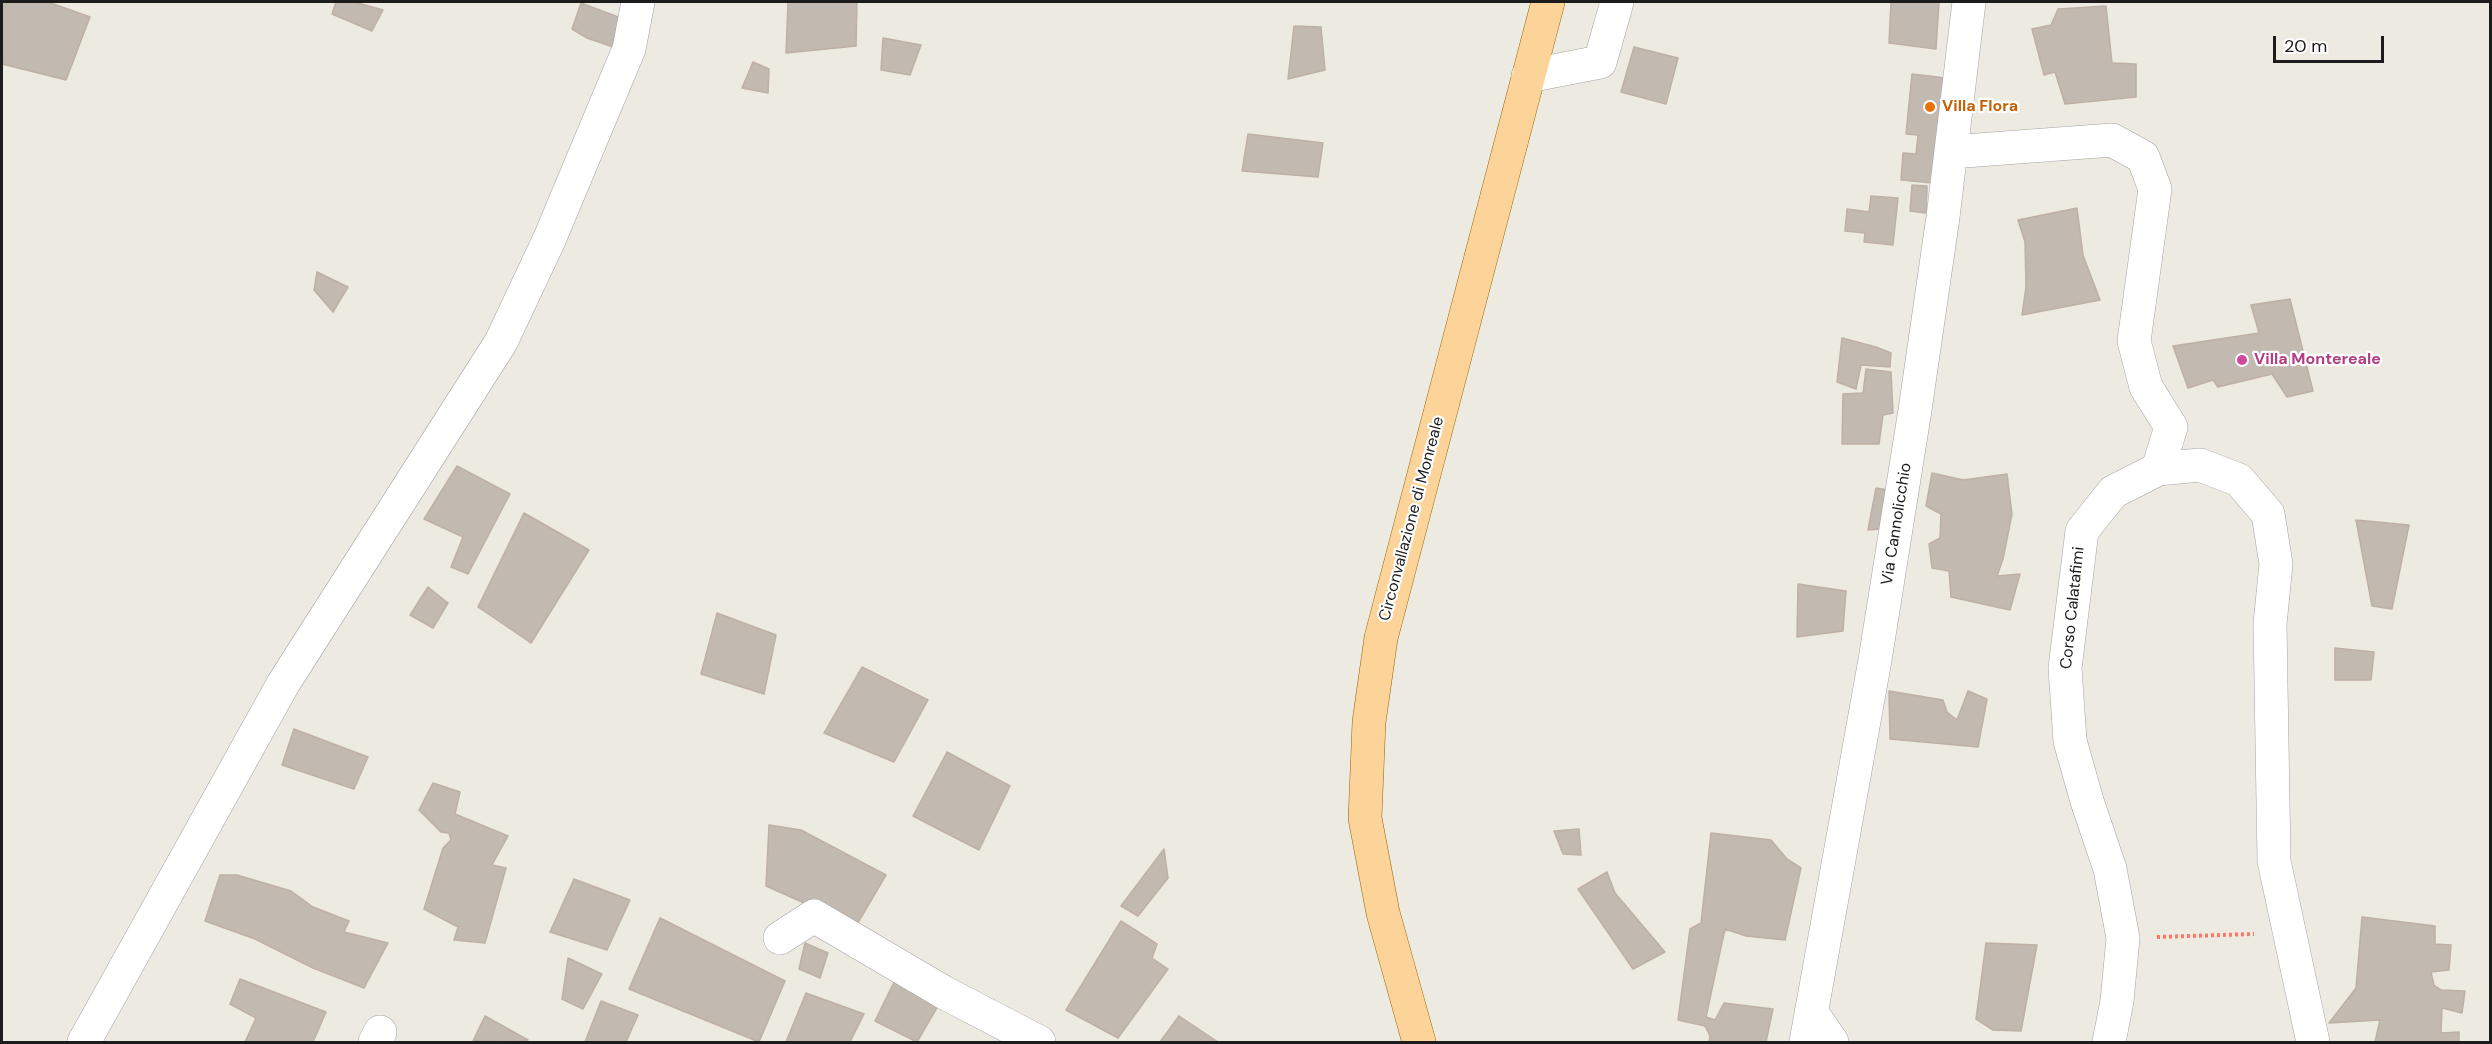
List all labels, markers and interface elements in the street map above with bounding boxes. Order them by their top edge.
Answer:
scale bar [2276,24,2387,62]
text: 20 m [2284,34,2327,58]
place label: Villa Flora [1942,97,2018,117]
marker: Villa Flora [1923,100,1937,114]
place label: Villa Montereale [2254,350,2381,370]
marker: Villa Montereale [2235,353,2249,367]
street label: Circonvallazione di Monreale [1375,415,1449,623]
street label: Via Cannolicchio [1878,461,1916,587]
street label: Corso Calatafimi [2057,546,2089,670]

